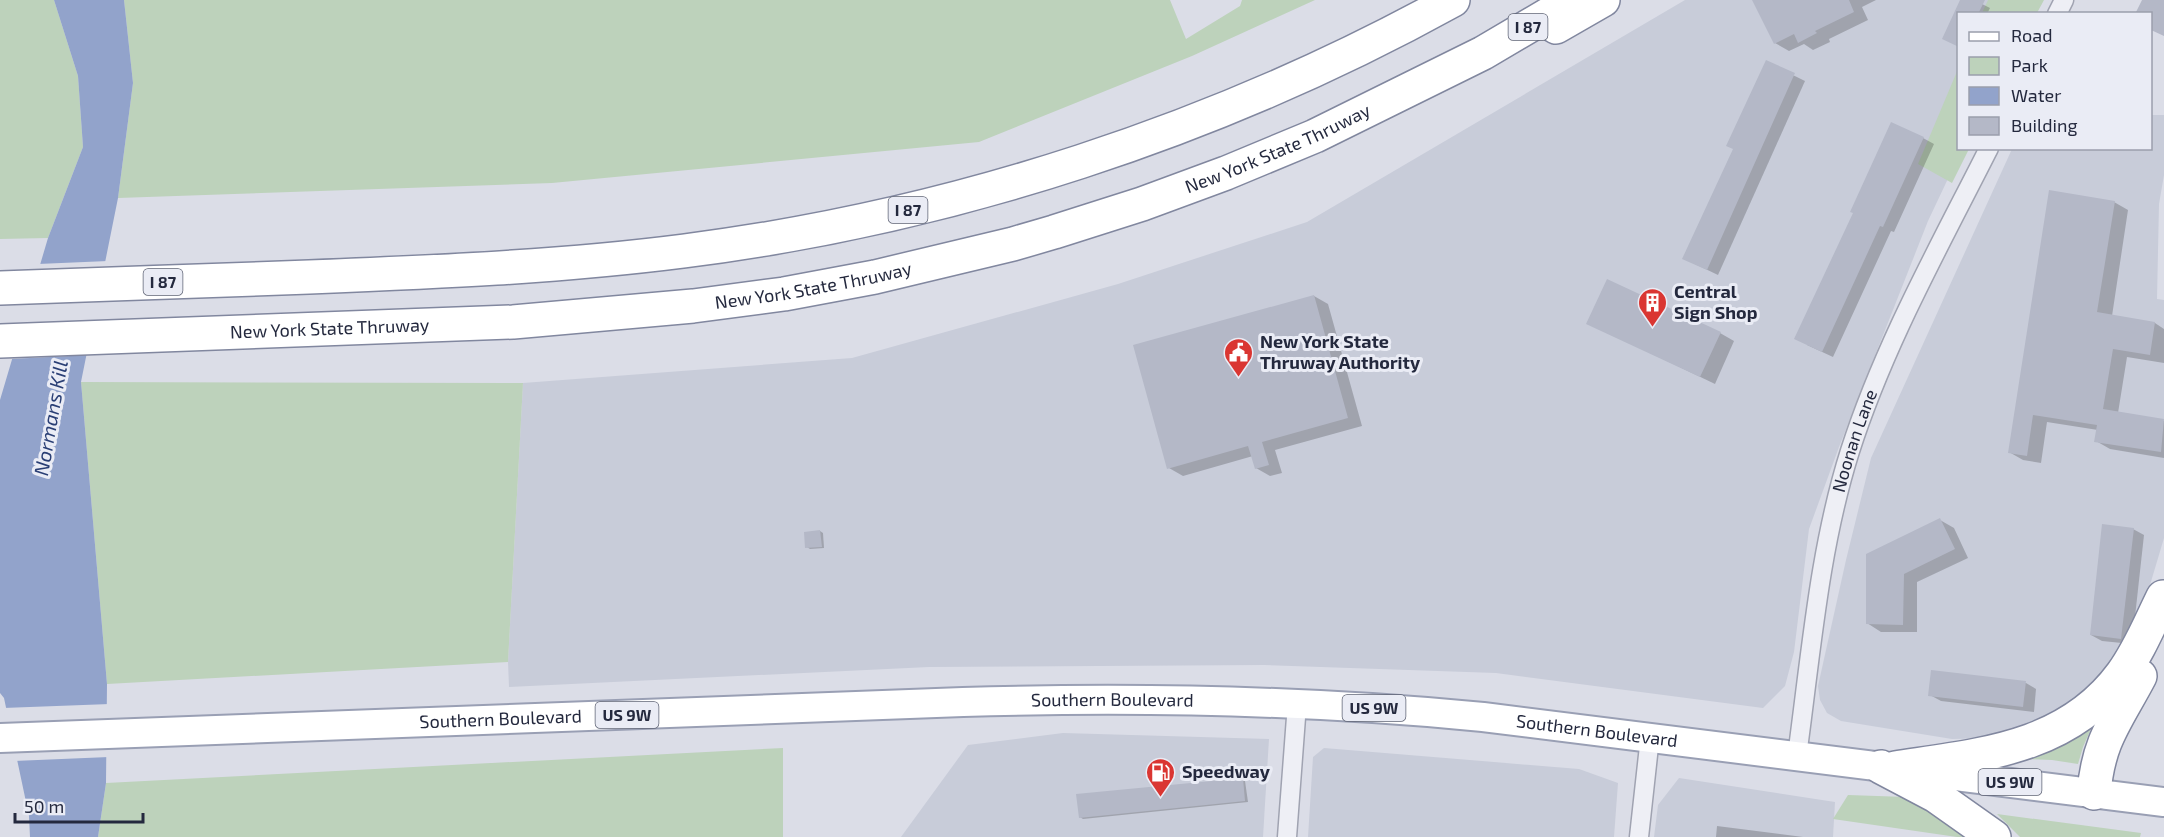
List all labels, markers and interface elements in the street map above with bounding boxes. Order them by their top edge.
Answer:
legend [1957,12,2152,150]
road number: I 87 [1508,14,1547,40]
text: Road [2011,24,2052,46]
text: Park [2011,54,2048,76]
text: Water [2011,84,2061,106]
street label: New York State Thruway [1182,98,1374,197]
text: Building [2011,114,2078,136]
road number: I 87 [888,197,928,223]
street label: New York State Thruway [713,257,914,313]
road number: I 87 [144,269,182,295]
place label: Central Sign Shop [1674,280,1758,323]
building icon: Central Sign Shop [1637,286,1669,328]
street label: New York State Thruway [230,313,430,342]
place label: New York State Thruway Authority [1260,330,1421,373]
public building icon: New York State Thruway Authority [1223,336,1255,378]
water label: Normans Kill [28,358,72,477]
street label: Noonan Lane [1827,386,1881,495]
street label: Southern Boulevard [1031,688,1194,711]
road number: US 9W [1342,695,1406,721]
road number: US 9W [596,702,658,728]
street label: Southern Boulevard [419,704,582,732]
street label: Southern Boulevard [1515,709,1679,751]
fuel station icon: Speedway [1145,756,1177,798]
place label: Speedway [1182,760,1271,782]
road number: US 9W [1978,769,2042,795]
scale bar [15,786,142,824]
text: 50 m [24,795,64,817]

